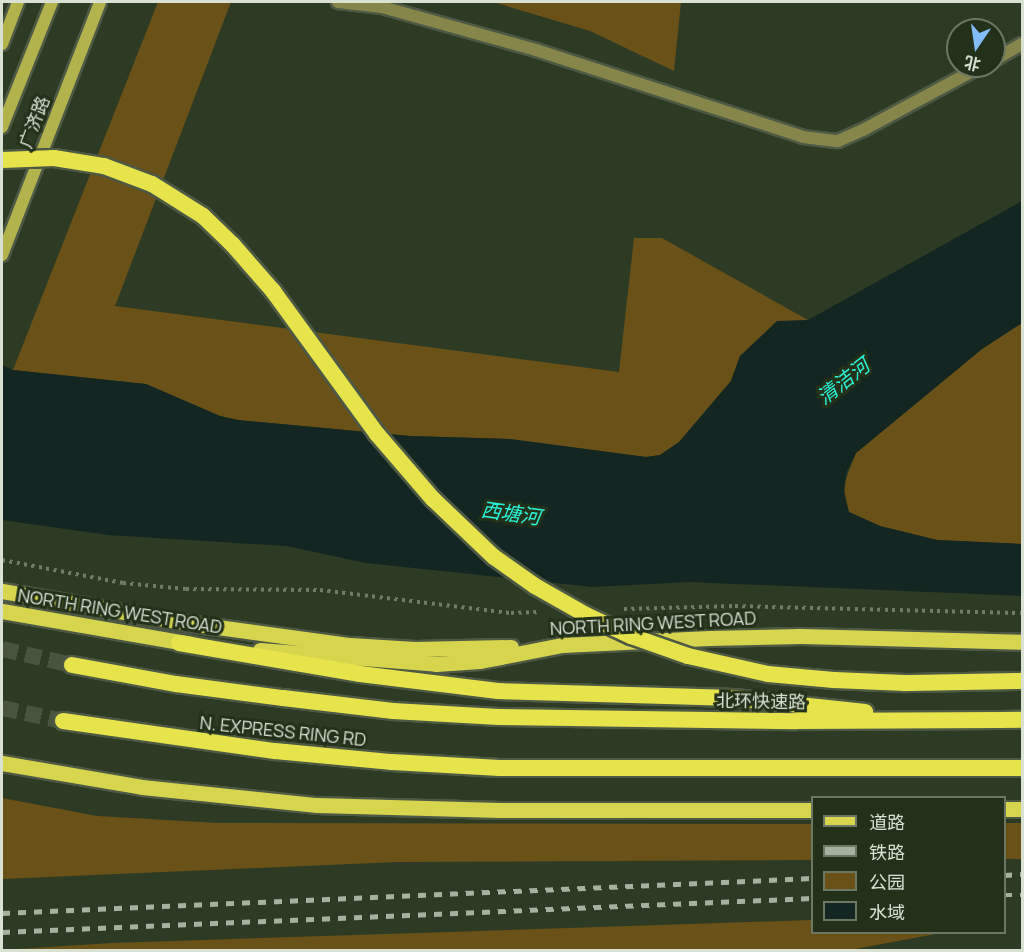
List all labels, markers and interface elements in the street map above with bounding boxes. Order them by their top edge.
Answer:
north arrow [946,18,1006,78]
text: 北 [962,51,983,76]
street label: 广济路 [14,93,54,151]
water label: 清洁河 [812,353,874,409]
water label: 西塘河 [480,497,542,529]
street label: NORTH RING WEST ROAD [16,584,224,638]
street label: NORTH RING WEST ROAD [549,607,757,639]
street label: 北环快速路 [716,689,806,713]
street label: N. EXPRESS RING RD [199,712,367,750]
legend [811,796,1006,934]
text: 道路 [869,810,905,834]
text: 铁路 [869,840,905,864]
text: 公园 [869,870,905,894]
text: 水域 [869,900,905,924]

